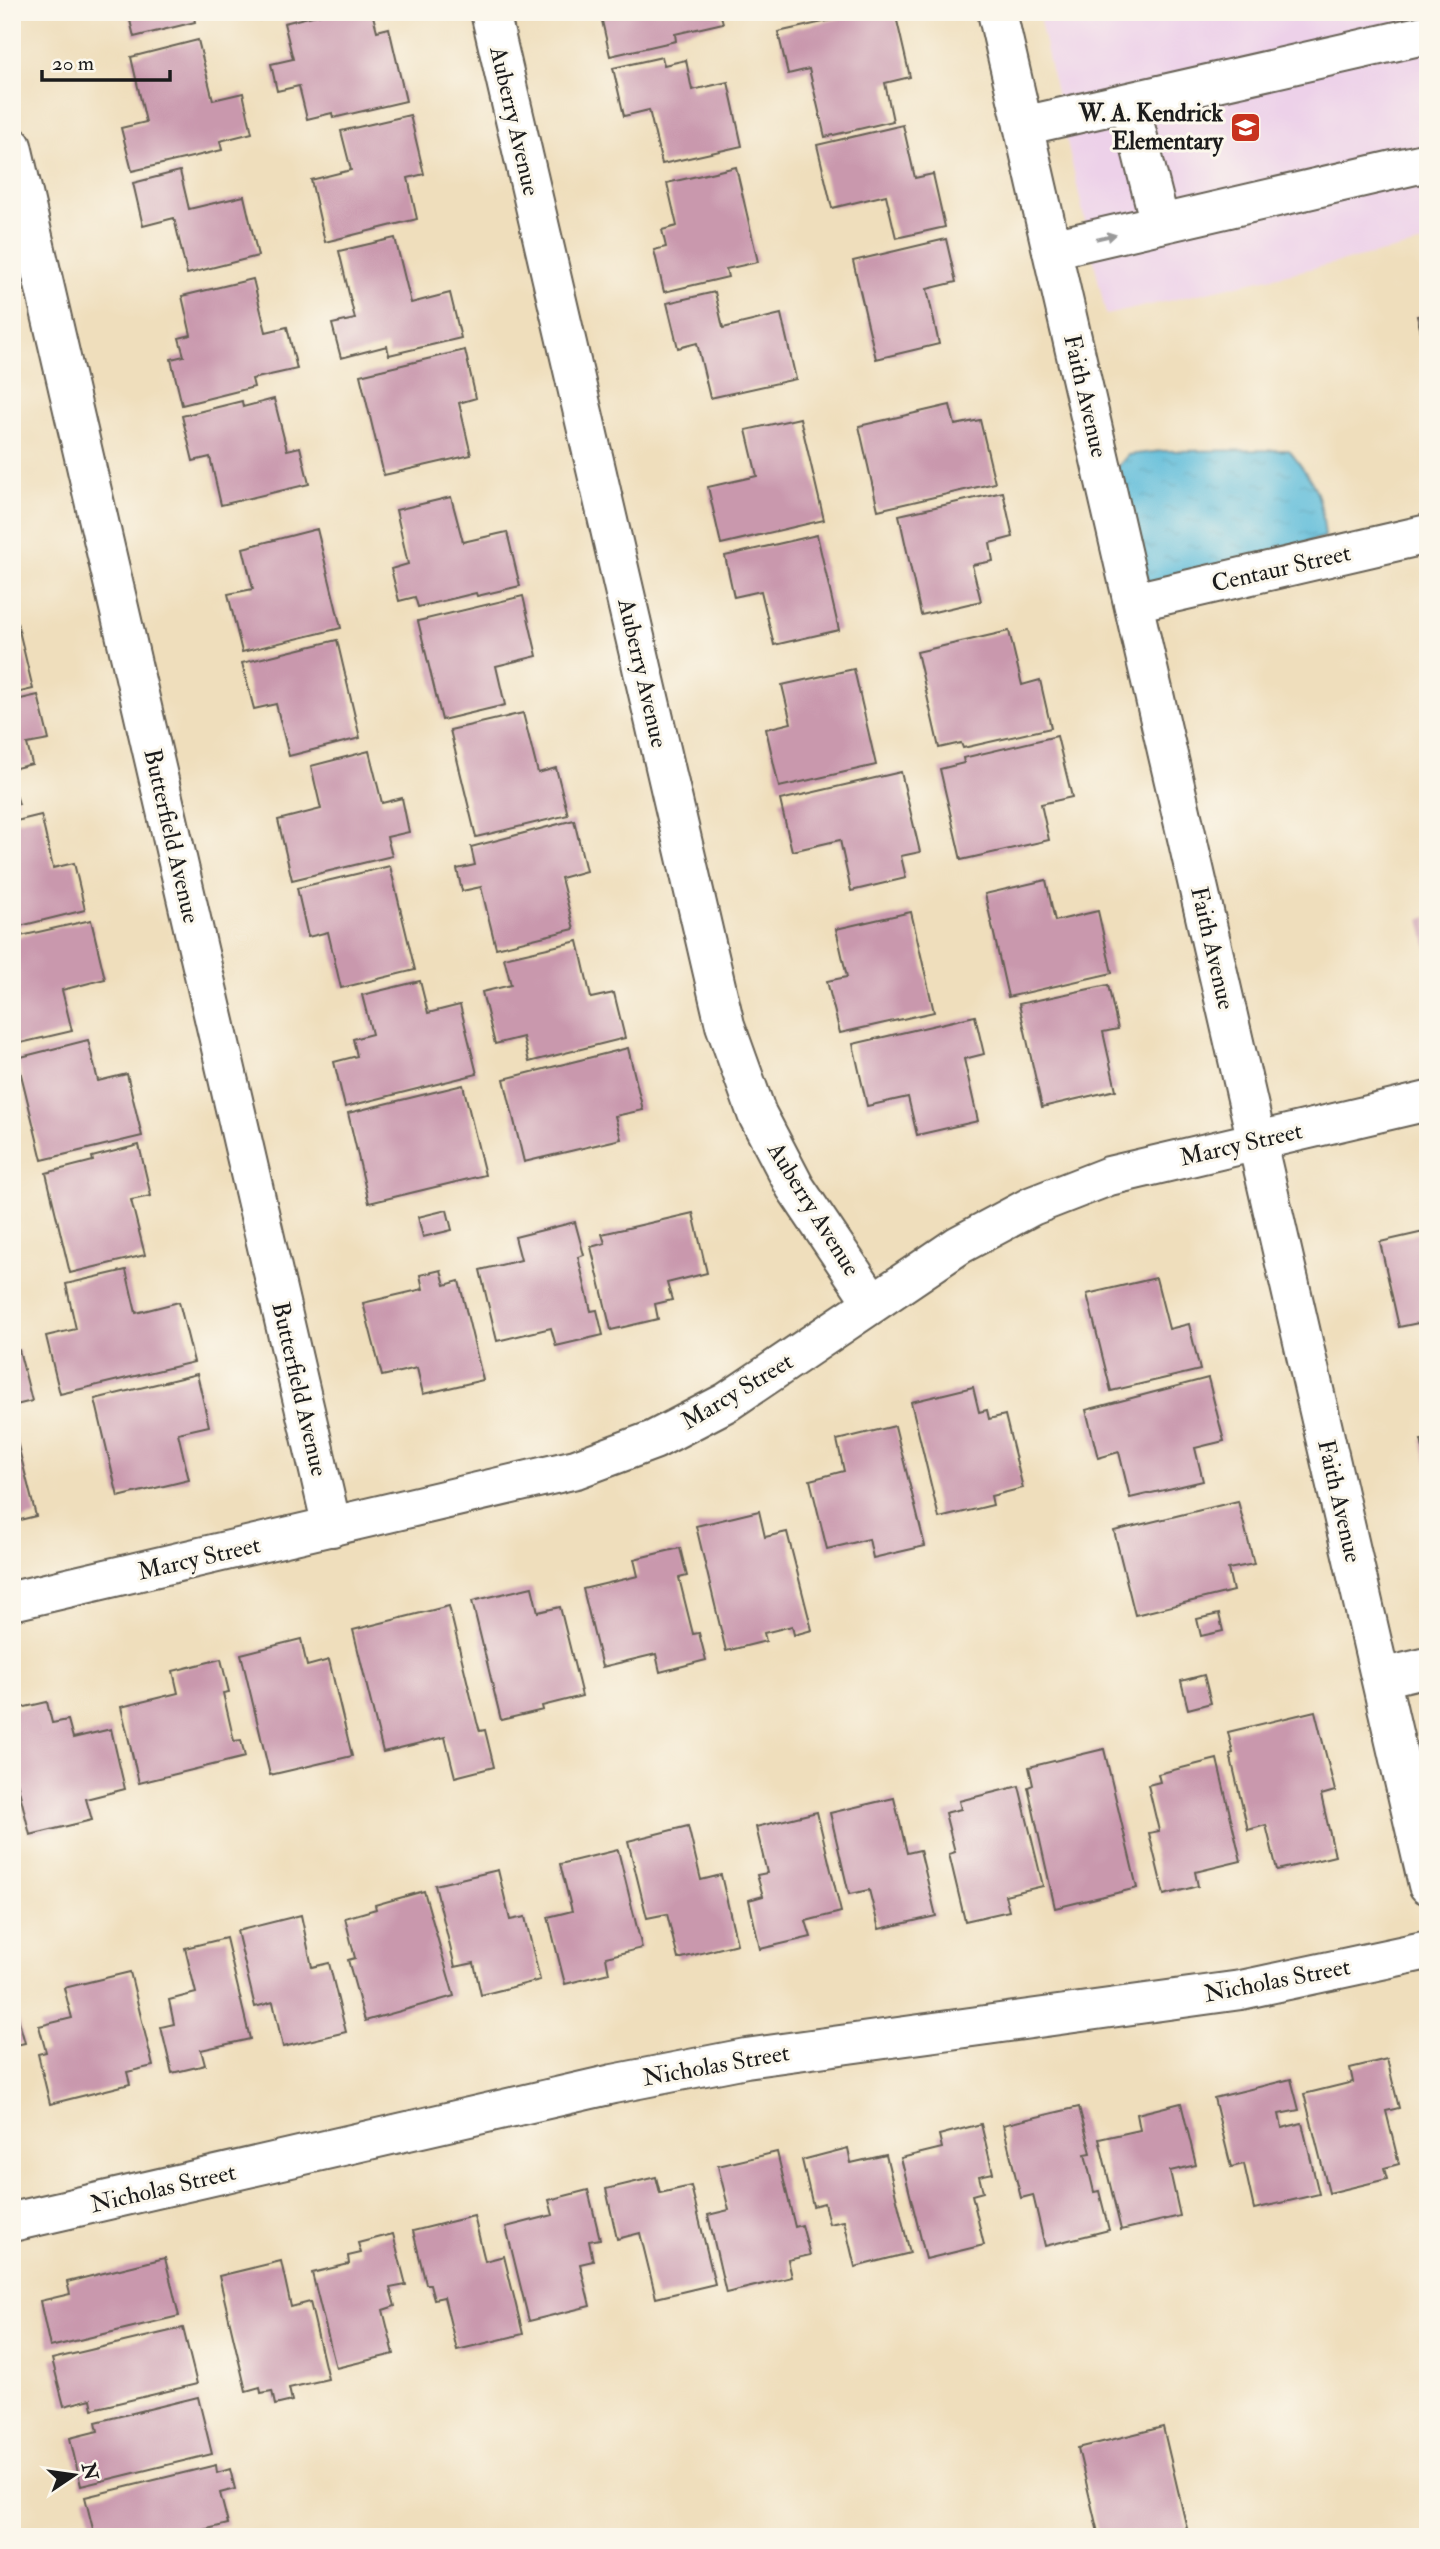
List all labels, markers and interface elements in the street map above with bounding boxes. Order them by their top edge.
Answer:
scale bar [42,38,170,82]
street label: Auberry Avenue [482,42,547,199]
text: 20 m [52,50,94,77]
place label: W. A. Kendrick Elementary [1078,98,1224,157]
school or university icon: W. A. Kendrick Elementary [1229,110,1263,144]
one-way arrow [1095,231,1117,242]
street label: Faith Avenue [1056,332,1115,461]
street label: Centaur Street [1209,537,1354,600]
street label: Auberry Avenue [610,594,675,751]
street label: Butterfield Avenue [136,746,207,926]
street label: Faith Avenue [1183,884,1242,1013]
street label: Marcy Street [1177,1115,1306,1174]
street label: Auberry Avenue [760,1136,867,1282]
street label: Butterfield Avenue [264,1299,335,1479]
street label: Marcy Street [676,1346,799,1437]
street label: Faith Avenue [1310,1437,1369,1566]
street label: Marcy Street [135,1529,264,1588]
street label: Nicholas Street [1201,1951,1353,2010]
street label: Nicholas Street [640,2037,792,2094]
street label: Nicholas Street [87,2157,239,2220]
north arrow [38,2440,108,2510]
text: N [76,2459,103,2483]

